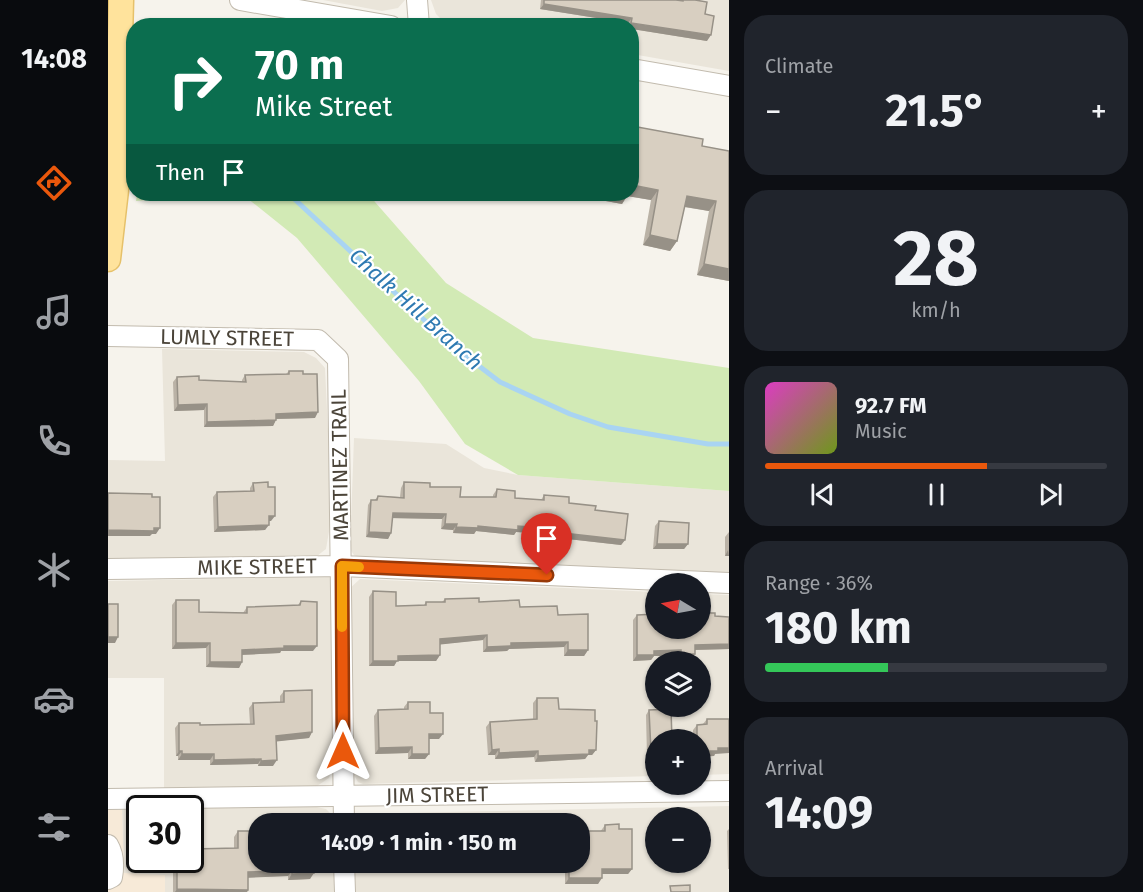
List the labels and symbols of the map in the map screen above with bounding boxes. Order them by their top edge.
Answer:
water label: Chalk Hill Branch [344,242,488,376]
street label: LUMLY STREET [160,324,294,352]
street label: MARTINEZ TRAIL [326,388,354,541]
pin [521,513,572,575]
street label: MIKE STREET [197,553,317,581]
north arrow [645,573,711,639]
position arrow [311,719,375,783]
street label: JIM STREET [386,781,489,809]
speed limit sign: 30 [126,795,204,873]

